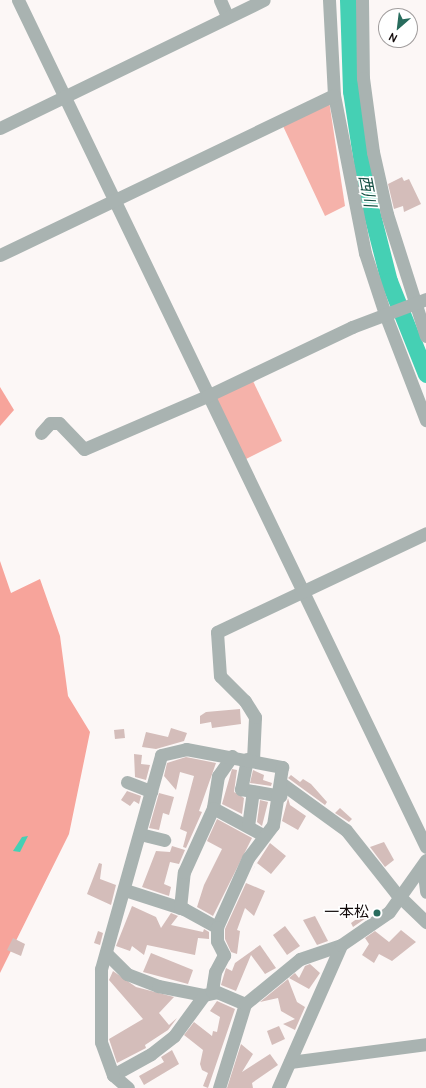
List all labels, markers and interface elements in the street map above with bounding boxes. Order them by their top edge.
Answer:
north arrow [378,8,418,48]
text: N [386,30,400,46]
water label: 西川 [355,173,379,209]
place label: 一本松 [324,904,369,922]
marker: 一本松 [372,908,382,918]

